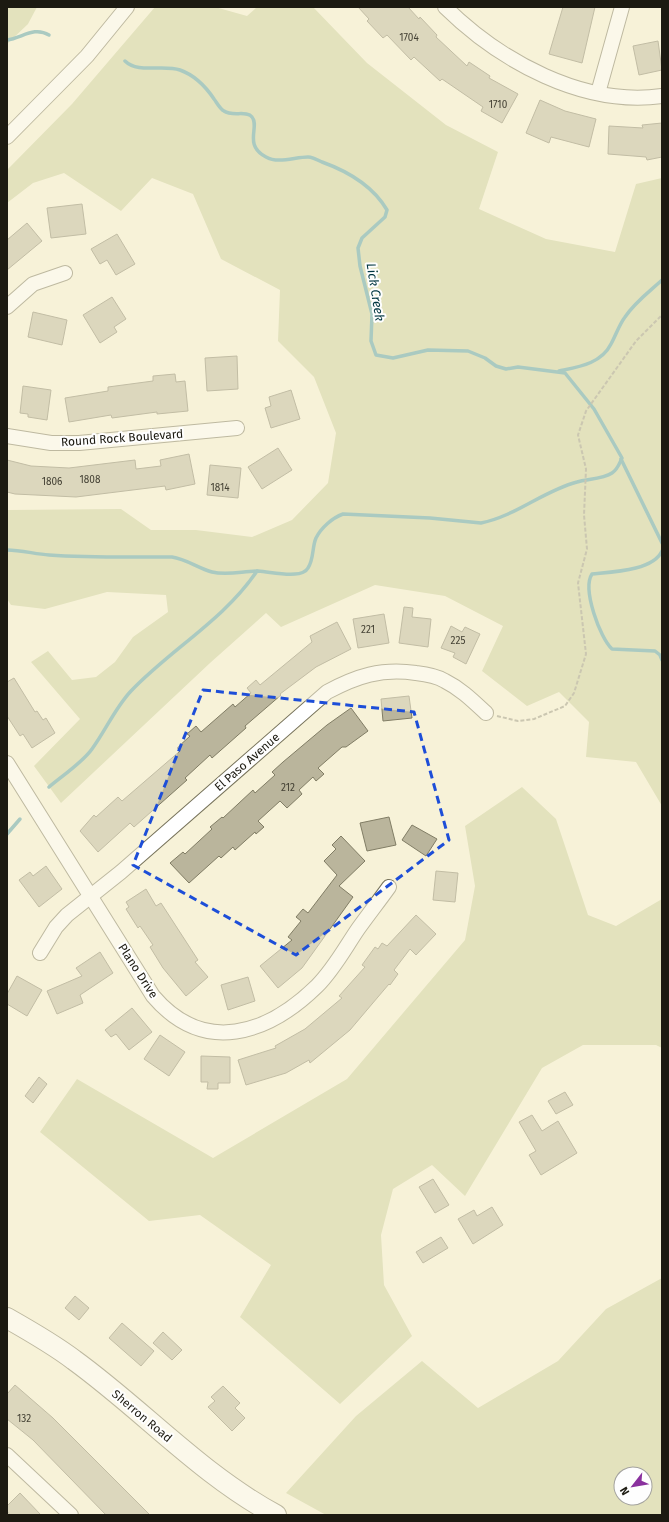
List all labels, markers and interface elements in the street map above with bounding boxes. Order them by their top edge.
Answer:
house number: 1704 [399,32,419,44]
house number: 1710 [489,99,508,111]
water label: Lick Creek [364,262,388,322]
street label: Round Rock Boulevard [60,427,184,449]
house number: 1808 [80,474,101,486]
house number: 1806 [42,476,62,488]
house number: 1814 [210,482,230,494]
house number: 221 [361,624,375,636]
house number: 225 [451,635,465,647]
street label: El Paso Avenue [212,730,282,794]
house number: 212 [281,782,295,794]
street label: Plano Drive [115,941,161,1001]
street label: Sherron Road [109,1387,175,1445]
house number: 132 [17,1413,31,1425]
north arrow [613,1466,653,1506]
text: N [617,1484,632,1497]

